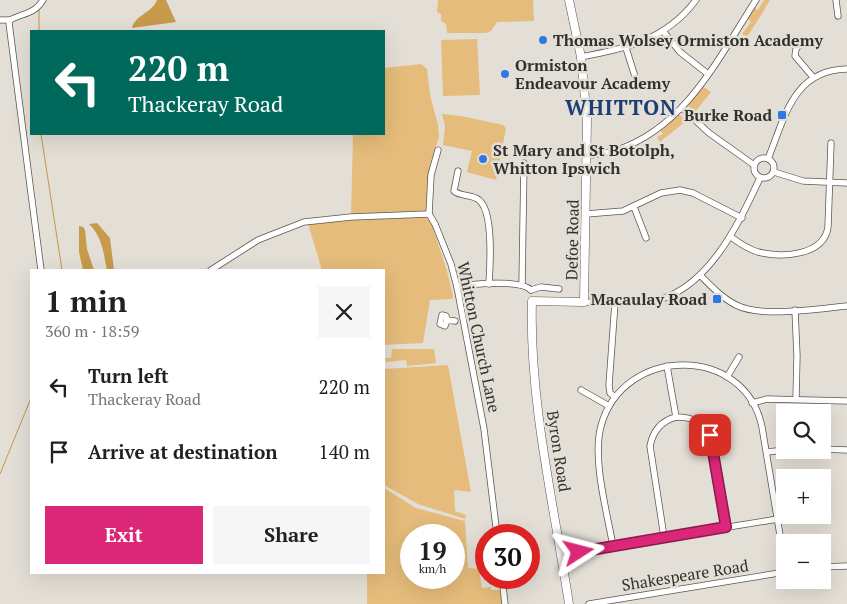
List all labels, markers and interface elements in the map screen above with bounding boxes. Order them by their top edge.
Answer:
place label: Thomas Wolsey Ormiston Academy [553,29,823,51]
marker: Thomas Wolsey Ormiston Academy [537,34,549,46]
text: 220 m [128,45,229,91]
icon: left [45,50,110,115]
place label: Ormiston Endeavour Academy [515,54,671,94]
marker: Ormiston Endeavour Academy [499,68,511,80]
text: Thackeray Road [128,89,283,118]
district label: WHITTON [565,93,677,121]
place label: Burke Road [684,104,772,126]
marker: Burke Road [776,109,788,121]
place label: St Mary and St Botolph, Whitton Ipswich [493,139,675,179]
marker: St Mary and St Botolph, Whitton Ipswich [477,153,489,165]
street label: Defoe Road [560,199,584,281]
street label: Whitton Church Lane [452,260,506,414]
text: 1 min [45,281,127,321]
button: close [318,286,370,338]
place label: Macaulay Road [591,288,707,310]
marker: Macaulay Road [711,293,723,305]
text: 360 m · 18:59 [45,320,139,342]
text: Turn left [88,363,169,388]
icon: left [45,373,73,401]
text: 220 m [319,374,370,399]
text: Thackeray Road [88,388,201,410]
map controls [776,404,831,589]
button: search [776,404,831,459]
street label: Byron Road [542,409,576,493]
pin [689,414,731,456]
icon: arrive [696,421,724,449]
icon: arrive [45,438,73,466]
text: Arrive at destination [88,439,277,464]
text: 140 m [319,439,370,464]
button: + [776,469,831,524]
button: Exit [45,506,203,564]
button: Share [213,506,370,564]
speed limit sign: 30 [475,524,540,589]
position arrow [552,525,604,577]
text: 19 [418,534,447,567]
button: − [776,534,831,589]
street label: Shakespeare Road [620,554,750,596]
text: km/h [419,561,446,576]

